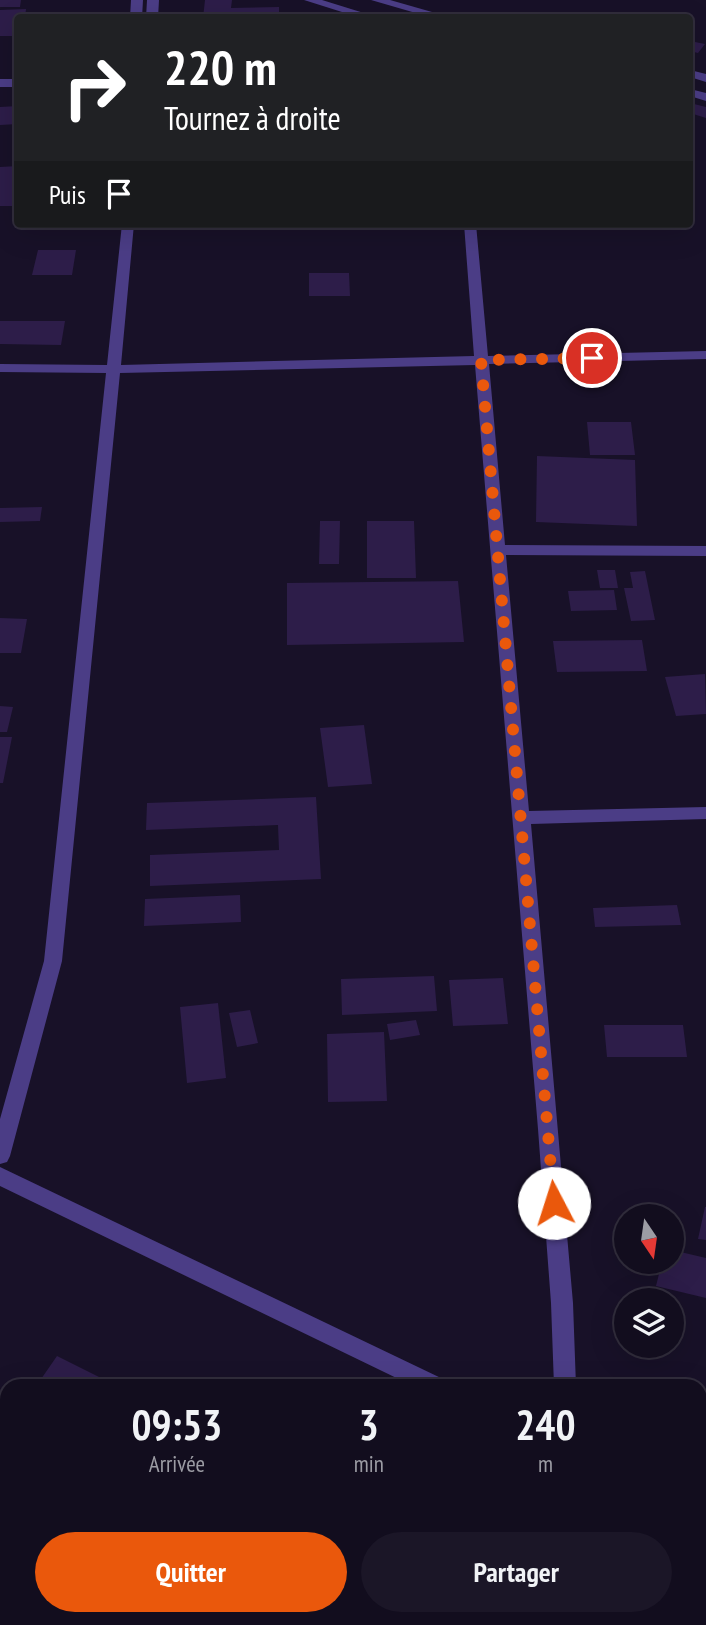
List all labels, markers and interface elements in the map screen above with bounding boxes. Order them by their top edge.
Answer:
text: 220 m [164,35,277,99]
icon: right [49,42,140,133]
text: Tournez à droite [164,97,341,139]
icon: arrive [100,175,138,213]
text: Puis [49,178,86,211]
pin [562,328,622,388]
icon: arrive [573,339,611,377]
position arrow [517,1166,591,1240]
north arrow [614,1204,684,1274]
map controls [614,1204,684,1358]
button: layers [614,1288,684,1358]
text: 09:53 [131,1397,222,1452]
text: 3 [359,1397,379,1452]
text: 240 [515,1397,576,1452]
text: Arrivée [149,1449,205,1478]
text: min [354,1449,384,1478]
text: m [538,1449,553,1478]
button: Quitter [35,1532,347,1612]
button: Partager [361,1532,672,1612]

